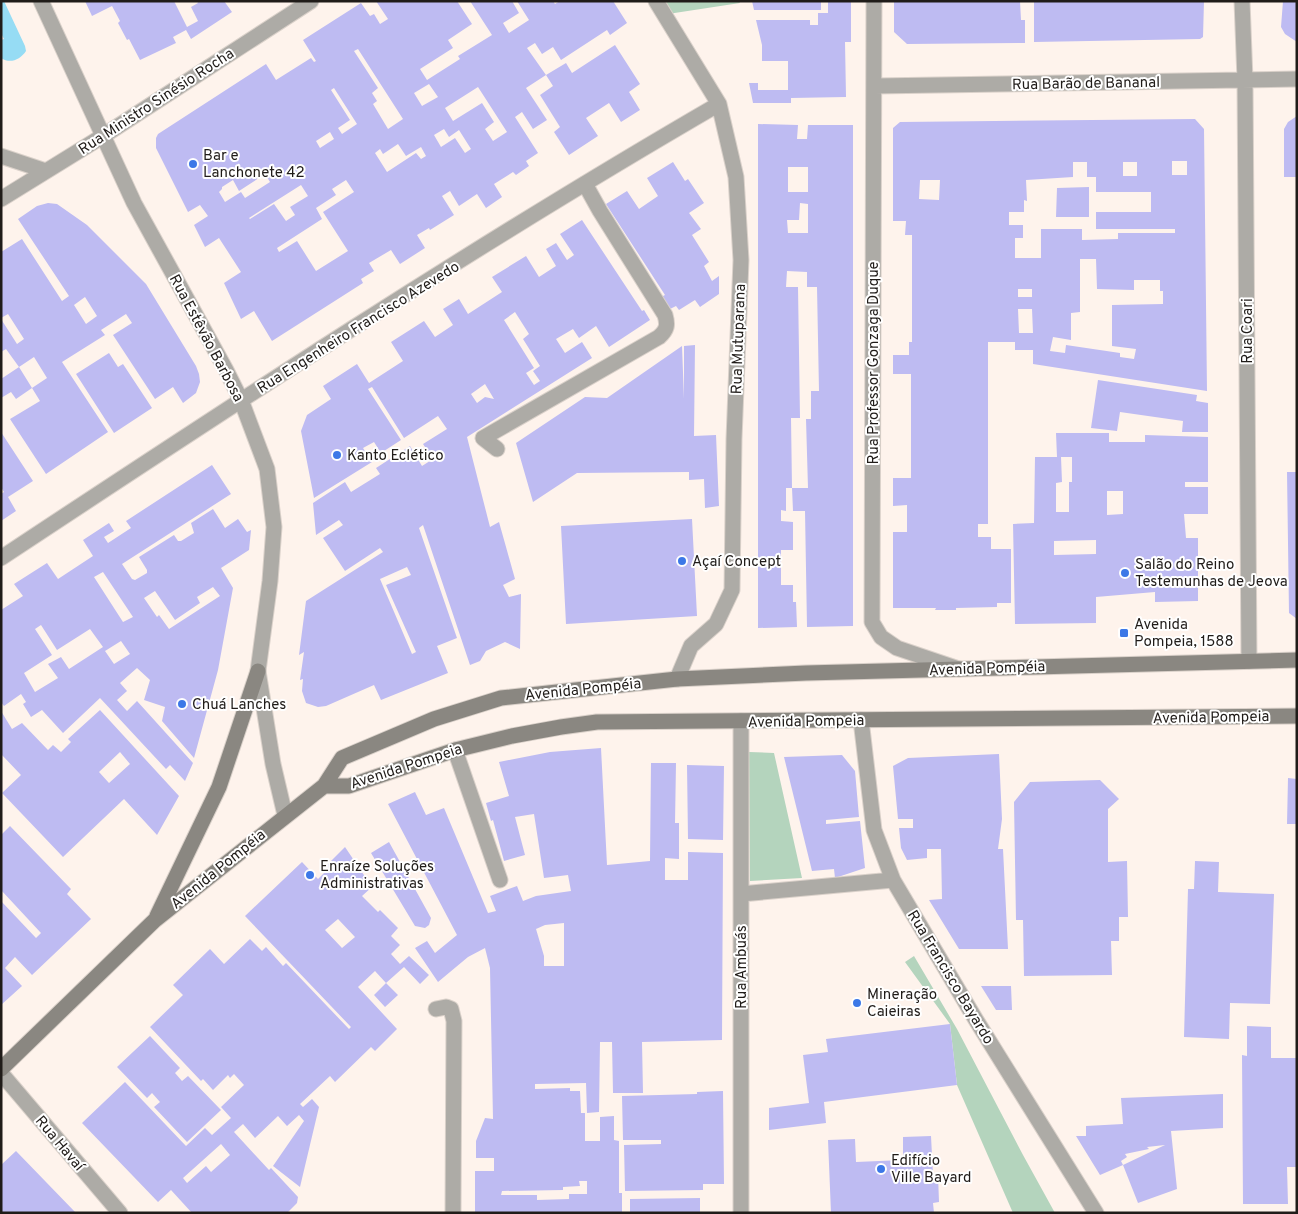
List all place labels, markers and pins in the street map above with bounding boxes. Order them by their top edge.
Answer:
place label: Bar e Lanchonete 42 [203,147,305,183]
marker: Bar e Lanchonete 42 [187,158,199,170]
place label: Kanto Eclético [347,447,444,466]
marker: Kanto Eclético [331,449,343,461]
place label: Açaí Concept [692,553,781,572]
marker: Açaí Concept [676,555,688,567]
place label: Salão do Reino Testemunhas de Jeova [1135,556,1288,592]
marker: Salão do Reino Testemunhas de Jeova [1119,567,1131,579]
place label: Avenida Pompeia, 1588 [1134,616,1234,652]
marker: Avenida Pompeia, 1588 [1118,627,1130,639]
place label: Chuá Lanches [192,696,286,715]
marker: Chuá Lanches [176,698,188,710]
place label: Enraíze Soluções Administrativas [320,858,434,894]
marker: Enraíze Soluções Administrativas [304,869,316,881]
place label: Mineração Caieiras [867,986,937,1022]
marker: Mineração Caieiras [851,997,863,1009]
place label: Edifício Ville Bayard [891,1152,972,1188]
marker: Edifício Ville Bayard [875,1163,887,1175]

